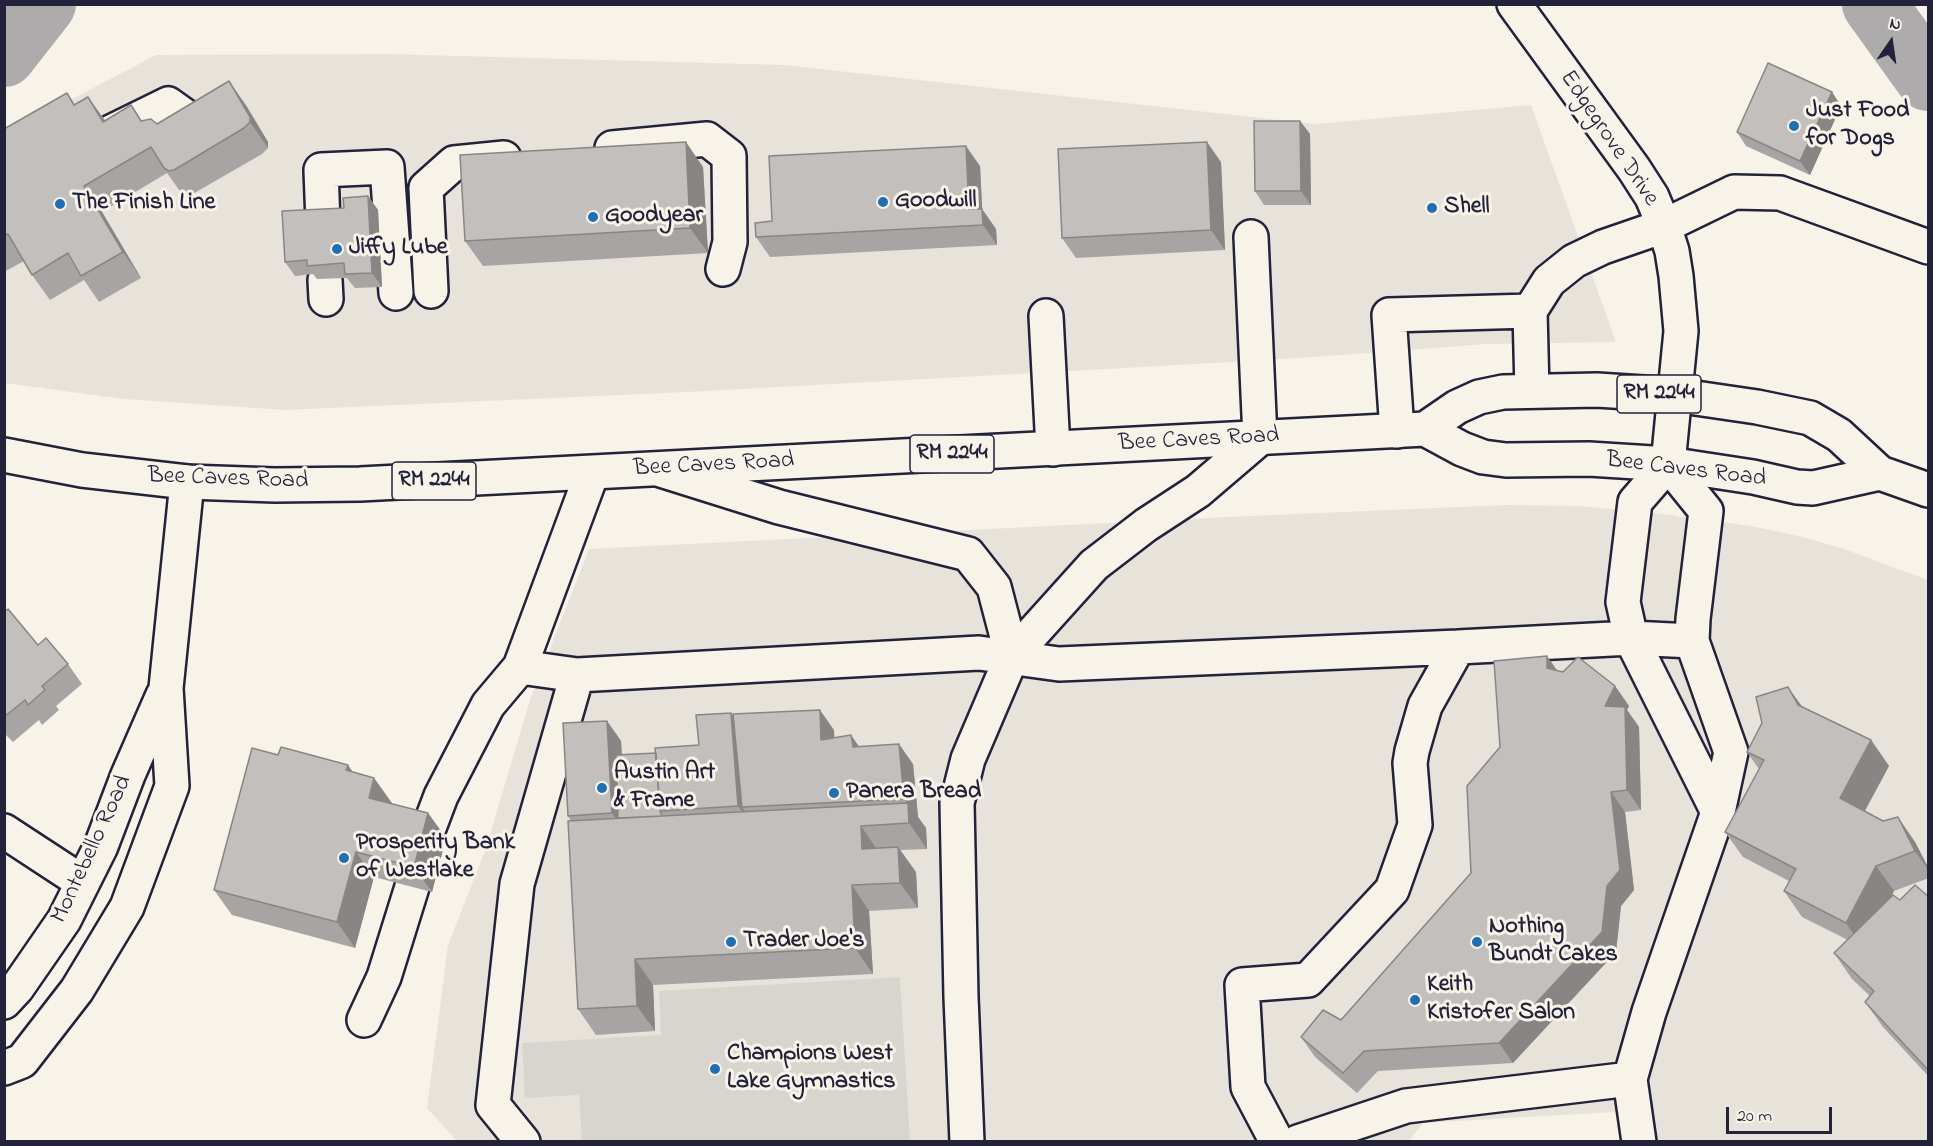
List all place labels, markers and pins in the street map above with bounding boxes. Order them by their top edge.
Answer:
place label: Just Food for Dogs [1806,98,1909,154]
marker: Just Food for Dogs [1787,119,1801,133]
place label: Goodwill [895,188,977,216]
place label: The Finish Line [72,190,215,218]
place label: Shell [1444,194,1490,222]
marker: Goodwill [876,195,890,209]
marker: The Finish Line [53,197,67,211]
marker: Shell [1425,201,1439,215]
place label: Goodyear [605,203,703,231]
marker: Goodyear [586,210,600,224]
place label: Jiffy Lube [349,235,448,263]
marker: Jiffy Lube [330,242,344,256]
place label: Austin Art & Frame [614,760,715,816]
place label: Panera Bread [846,779,981,807]
marker: Austin Art & Frame [595,781,609,795]
marker: Panera Bread [827,786,841,800]
place label: Prosperity Bank of Westlake [356,830,515,886]
marker: Prosperity Bank of Westlake [337,851,351,865]
place label: Nothing Bundt Cakes [1489,914,1618,970]
place label: Trader Joe's [743,928,864,956]
marker: Trader Joe's [724,935,738,949]
marker: Nothing Bundt Cakes [1470,935,1484,949]
place label: Keith Kristofer Salon [1427,972,1575,1028]
marker: Keith Kristofer Salon [1408,993,1422,1007]
place label: Champions West Lake Gymnastics [727,1041,895,1097]
marker: Champions West Lake Gymnastics [708,1062,722,1076]

